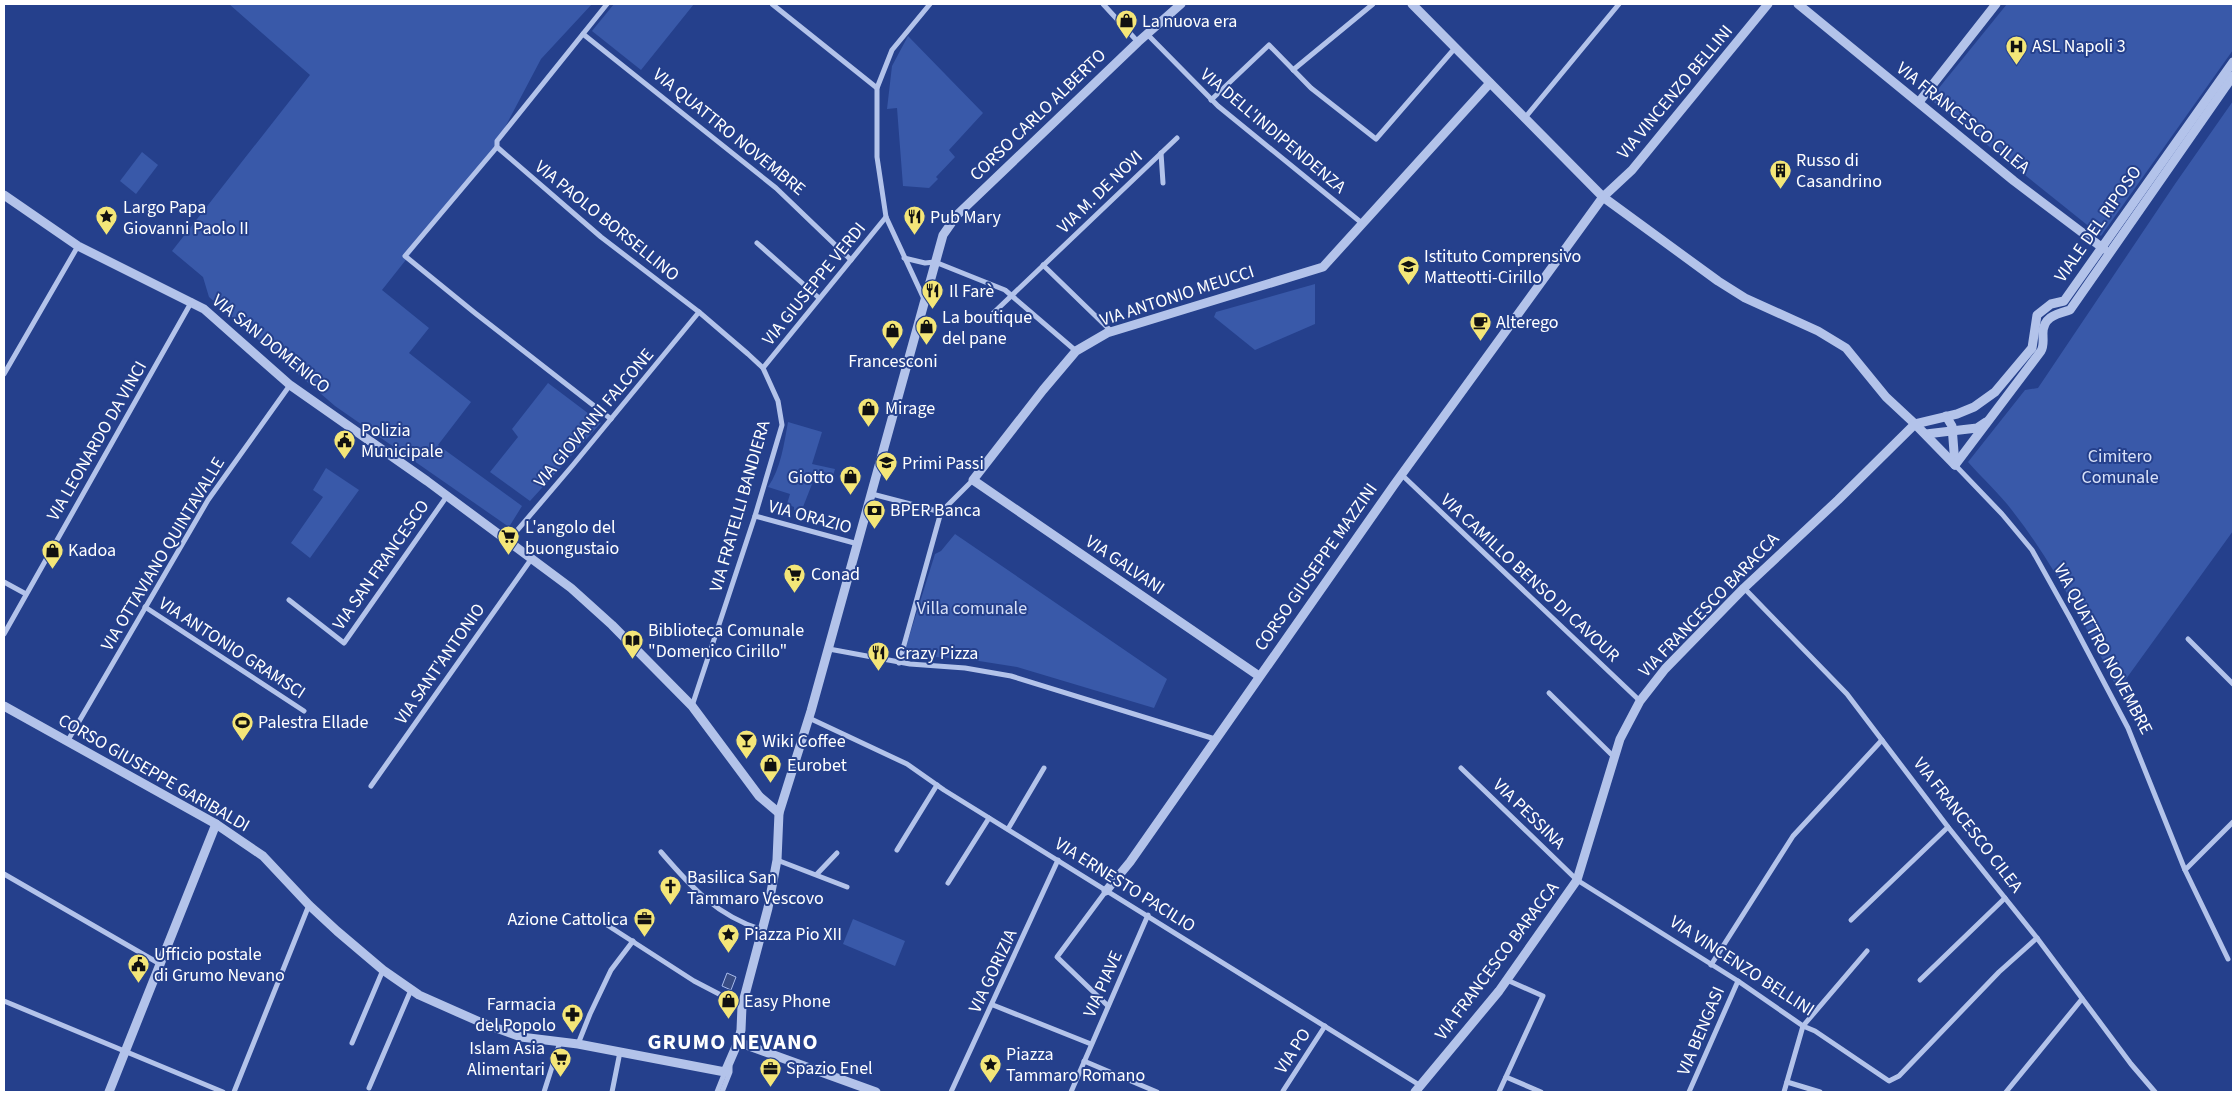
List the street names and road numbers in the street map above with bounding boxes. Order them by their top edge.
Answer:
street label: VIA VINCENZO BELLINI [1611,20,1739,164]
street label: CORSO CARLO ALBERTO [964,43,1112,187]
street label: VIA FRANCESCO CILEA [1891,56,2035,180]
street label: VIA QUATTRO NOVEMBRE [647,62,811,202]
street label: VIA DELL'INDIPENDENZA [1195,62,1351,200]
street label: VIA M. DE NOVI [1052,145,1148,239]
street label: VIA PAOLO BORSELLINO [529,155,685,287]
street label: VIALE DEL RIPOSO [2048,161,2148,287]
street label: VIA GIUSEPPE VERDI [756,217,872,351]
street label: VIA ANTONIO MEUCCI [1097,259,1257,333]
street label: VIA SAN DOMENICO [207,288,336,400]
street label: VIA GIOVANNI FALCONE [528,343,660,493]
street label: VIA LEONARDO DA VINCI [41,356,153,526]
street label: VIA FRATELLI BANDIERA [704,417,777,595]
street label: VIA OTTAVIANO QUINTAVALLE [95,452,231,656]
street label: CORSO GIUSEPPE MAZZINI [1249,478,1383,656]
street label: VIA CAMILLO BENSO DI CAVOUR [1435,488,1625,668]
street label: VIA ORAZIO [765,494,855,540]
street label: VIA SAN FRANCESCO [327,495,435,635]
street label: VIA FRANCESCO BARACCA [1633,527,1785,683]
street label: VIA GALVANI [1080,529,1170,601]
street label: VIA QUATTRO NOVEMBRE [2047,559,2159,739]
street label: VIA ANTONIO GRAMSCI [154,591,310,705]
street label: VIA SANT'ANTONIO [389,598,491,730]
street label: CORSO GIUSEPPE GARIBALDI [54,708,254,838]
street label: VIA FRANCESCO CILEA [1907,752,2029,898]
street label: VIA PESSINA [1487,773,1571,855]
street label: VIA ERNESTO PACILIO [1050,832,1200,938]
street label: VIA FRANCESCO BARACCA [1429,876,1565,1045]
street label: VIA VINCENZO BELLINI [1665,910,1819,1022]
street label: VIA GORIZIA [963,925,1023,1017]
street label: VIA PIAVE [1077,947,1129,1021]
street label: VIA BENGASI [1671,983,1731,1079]
street label: VIA PO [1269,1023,1317,1079]

